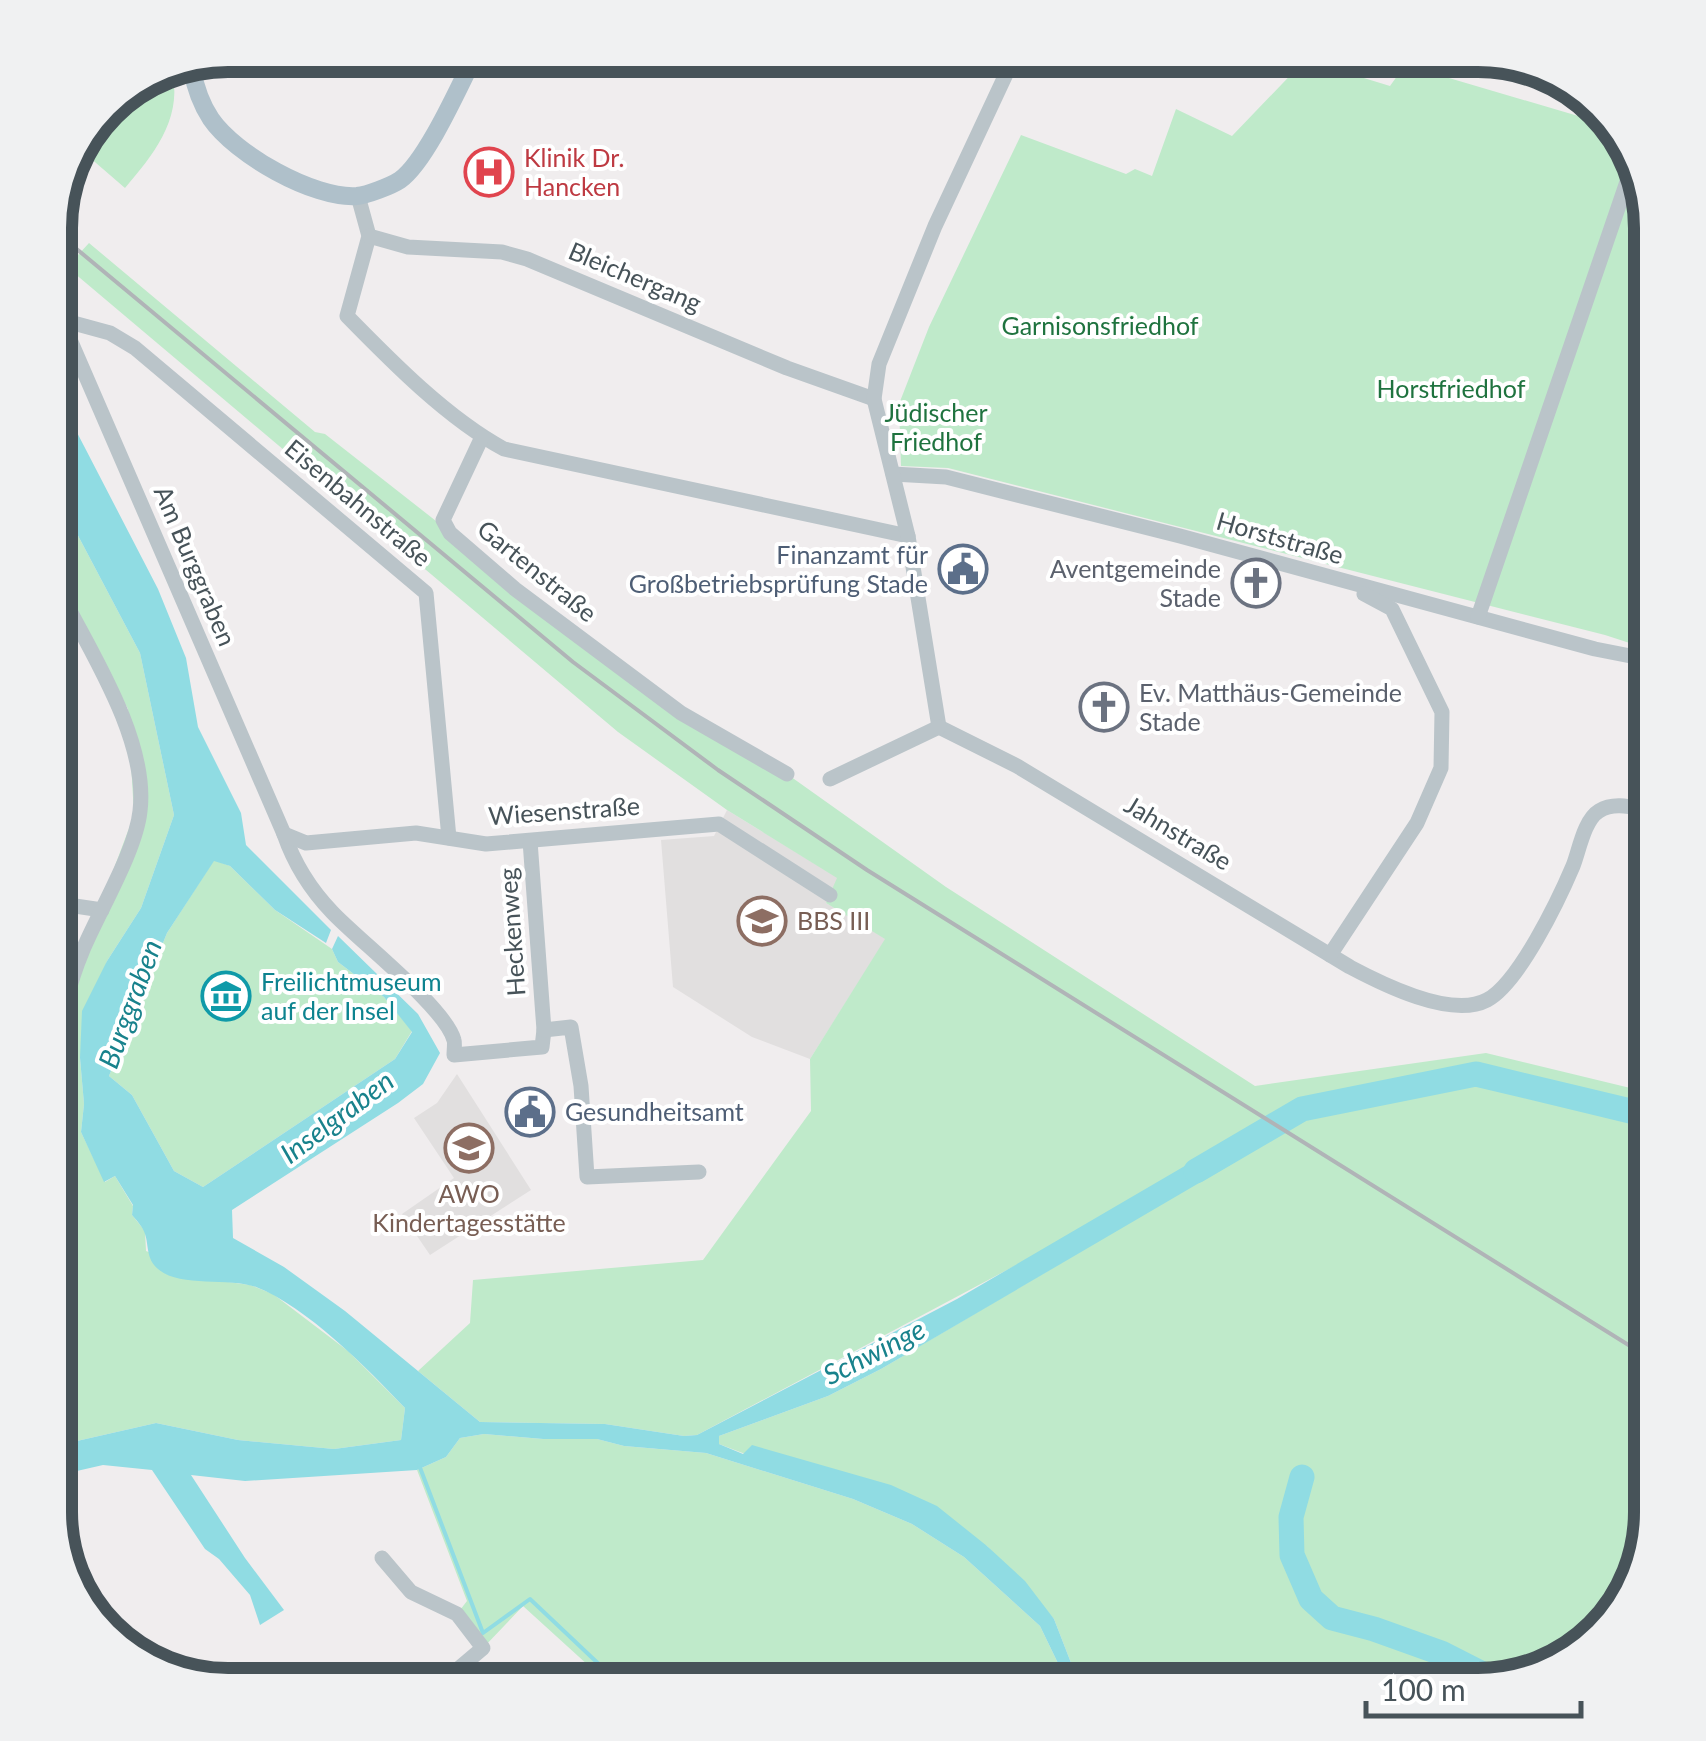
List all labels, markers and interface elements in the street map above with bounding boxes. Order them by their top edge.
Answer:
place label: Klinik Dr. Hancken [524,142,624,201]
hospital icon: Klinik Dr. Hancken [463,146,515,198]
street label: Bleichergang [564,235,706,317]
park label: Garnisonsfriedhof [1001,310,1199,340]
park label: Horstfriedhof [1377,373,1526,403]
park label: Jüdischer Friedhof [884,397,988,456]
street label: Eisenbahnstraße [279,432,438,572]
street label: Am Burggraben [149,481,243,650]
street label: Horststraße [1213,505,1347,569]
street label: Gartenstraße [472,513,603,627]
place label: Finanzamt für Großbetriebsprüfung Stade [629,539,928,598]
public building icon: Finanzamt für Großbetriebsprüfung Stade [937,543,989,595]
place label: Aventgemeinde Stade [1050,553,1221,612]
church icon: Aventgemeinde Stade [1230,557,1282,609]
place label: Ev. Matthäus-Gemeinde Stade [1139,677,1402,736]
church icon: Ev. Matthäus-Gemeinde Stade [1078,681,1130,733]
street label: Jahnstraße [1120,789,1237,876]
street label: Wiesenstraße [487,790,641,830]
street label: Heckenweg [492,867,530,997]
school or university icon: BBS III [736,895,788,947]
place label: BBS III [797,905,870,935]
water label: Burggraben [90,935,168,1072]
place label: Freilichtmuseum auf der Insel [261,966,441,1025]
museum icon: Freilichtmuseum auf der Insel [200,970,252,1022]
water label: Inselgraben [273,1063,400,1170]
public building icon: Gesundheitsamt [504,1086,556,1138]
place label: Gesundheitsamt [565,1096,744,1126]
school or university icon: AWO Kindertagesstätte [443,1122,495,1174]
place label: AWO Kindertagesstätte [372,1178,566,1237]
water label: Schwinge [817,1311,930,1391]
scale bar [1366,1656,1581,1718]
text: 100 m [1381,1671,1466,1707]

